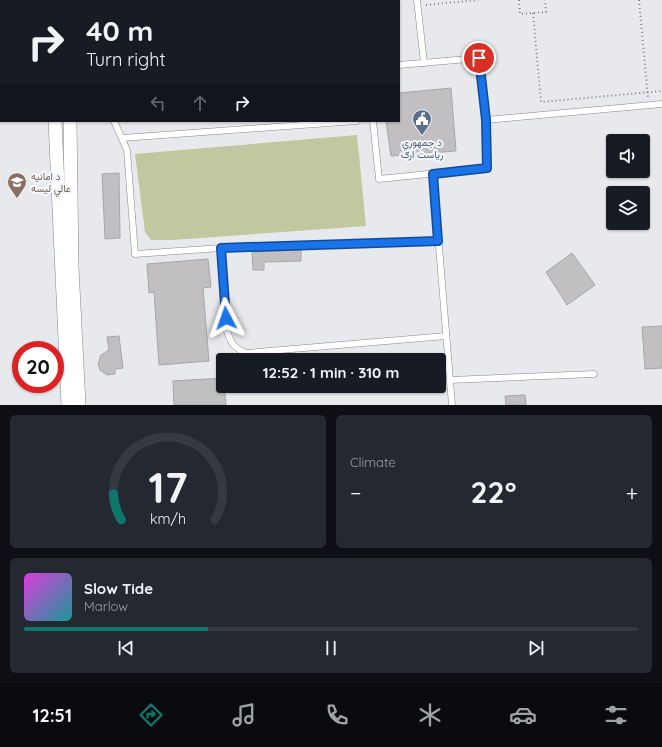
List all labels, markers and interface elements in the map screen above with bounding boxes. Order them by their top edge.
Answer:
text: 40 m [86,13,153,48]
icon: right [20,16,72,68]
pin [462,41,496,75]
icon: arrive [468,47,490,69]
text: Turn right [86,48,166,71]
icon: left [147,92,169,114]
icon: ahead [189,92,211,114]
icon: right [231,92,253,114]
public building icon: د جمهوري ریاست ارګ [411,108,433,136]
map controls [606,134,650,230]
button: sound [606,134,650,178]
place label: د جمهوري ریاست ارګ [401,136,443,161]
place label: د امانیه عالي لیسه [31,170,71,197]
school or university icon: د امانیه عالي لیسه [6,171,28,199]
button: layers [606,186,650,230]
position arrow [205,297,247,339]
speed limit sign: 20 [12,341,64,393]
text: 12:52 · 1 min · 310 m [263,363,399,382]
text: Climate [350,454,396,470]
text: 17 [148,460,188,512]
text: 22° [471,473,516,511]
text: − [350,479,361,507]
text: + [626,479,638,507]
text: km/h [150,509,186,527]
text: Slow Tide [84,579,153,598]
text: Marlow [84,598,128,614]
icon: previous [115,637,137,659]
icon: pause [320,637,342,659]
icon: next [525,637,547,659]
icon: directions [137,701,165,729]
icon: music [230,701,258,729]
icon: phone [323,701,351,729]
icon: climate [416,701,444,729]
icon: car [509,701,537,729]
icon: filters [602,701,630,729]
text: 12:51 [32,704,72,727]

